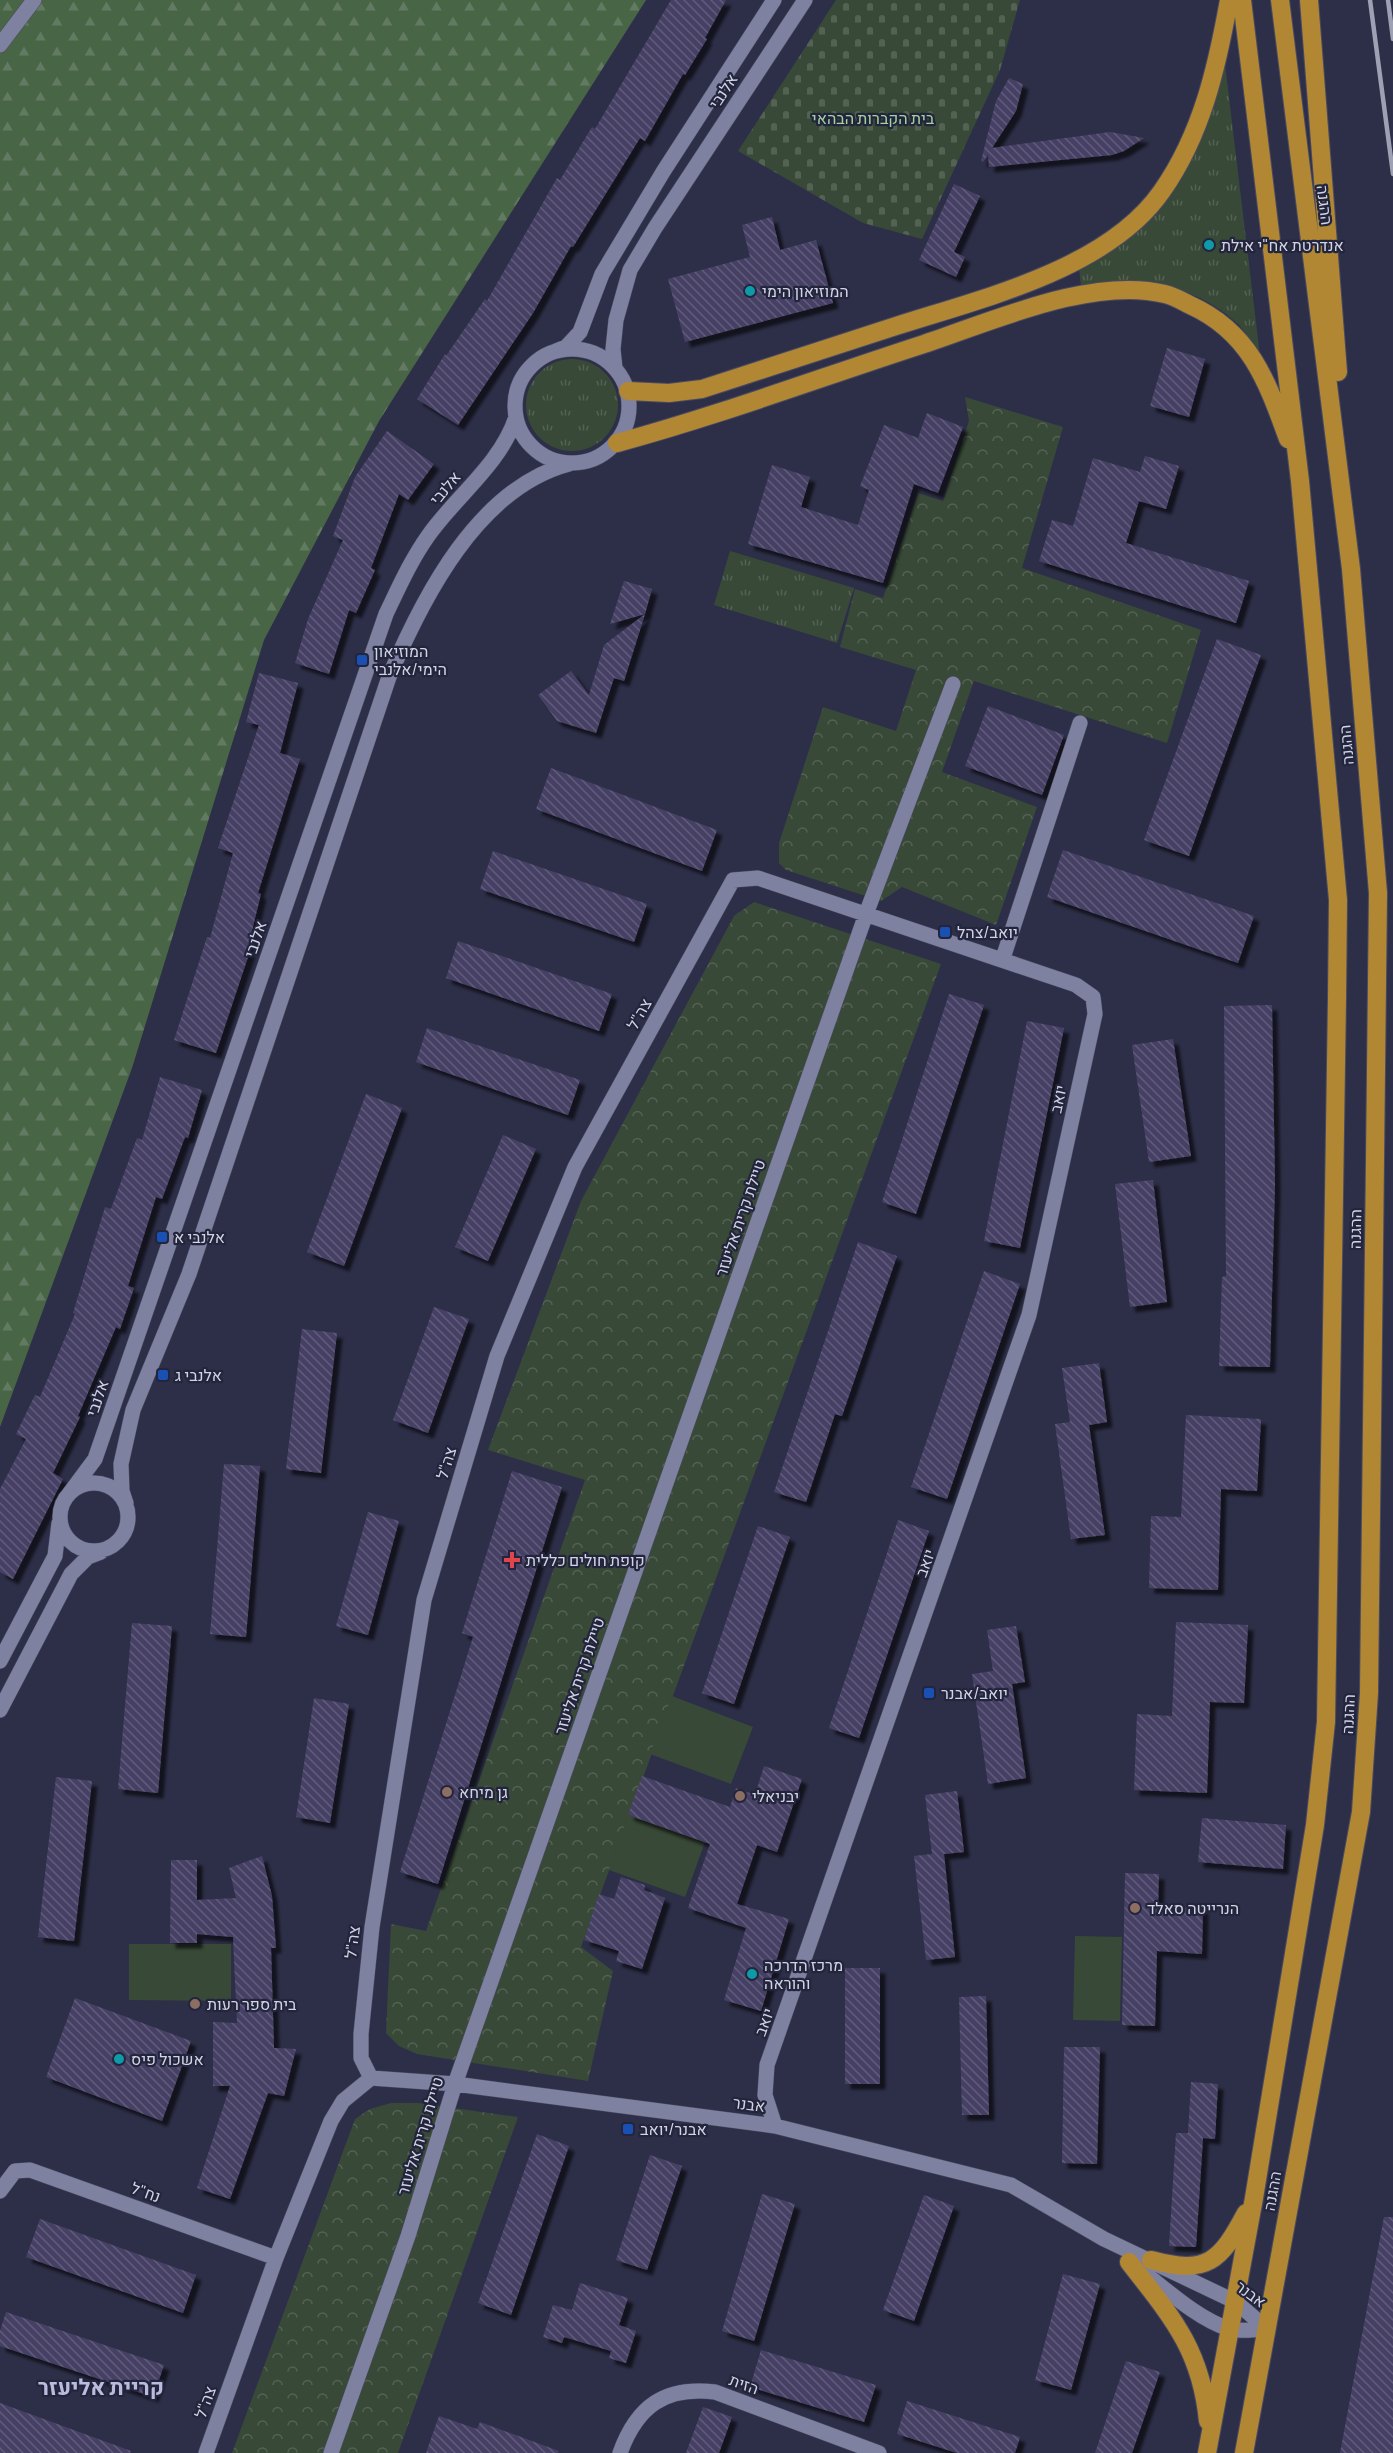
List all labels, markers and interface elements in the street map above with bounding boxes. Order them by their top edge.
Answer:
street label: אלנבי [704,69,742,113]
park label: בית הקברות הבהאי [812,107,935,129]
street label: ההגנה [1312,184,1338,226]
place label: אנדרטת אח"י אילת [1221,234,1344,256]
marker: אנדרטת אח"י אילת [1202,238,1216,252]
place label: המוזיאון הימי [762,280,849,302]
marker: המוזיאון הימי [743,284,757,298]
street label: אלנבי [425,467,465,509]
place label: המוזיאון הימי/אלנבי [374,640,447,680]
marker: המוזיאון הימי/אלנבי [355,653,369,667]
street label: ההגנה [1333,724,1359,766]
street label: אלנבי [238,918,272,960]
place label: יואב/צהל [957,921,1018,943]
marker: יואב/צהל [938,925,952,939]
street label: צה"ל [621,994,657,1034]
street label: יואב [1044,1083,1072,1115]
street label: טיילת קרית אליעזר [710,1156,770,1280]
street label: ההגנה [1344,1209,1366,1249]
place label: אלנבי א [174,1226,225,1248]
marker: אלנבי א [155,1230,169,1244]
place label: אלנבי ג [175,1364,222,1386]
marker: אלנבי ג [156,1368,170,1382]
street label: אלנבי [80,1377,114,1419]
street label: צה"ל [431,1444,461,1482]
street label: יואב [910,1546,940,1580]
place label: קופת חולים כללית [526,1549,645,1571]
marker: קופת חולים כללית [503,1551,521,1569]
street label: טיילת קרית אליעזר [549,1614,609,1738]
place label: יואב/אבנר [941,1682,1008,1704]
marker: יואב/אבנר [922,1686,936,1700]
street label: ההגנה [1336,1693,1360,1735]
place label: גן מיחא [459,1781,508,1803]
marker: גן מיחא [440,1785,454,1799]
place label: יבניאלי [752,1785,799,1807]
marker: יבניאלי [733,1789,747,1803]
place label: הנרייטה סאלד [1147,1897,1239,1919]
marker: הנרייטה סאלד [1128,1901,1142,1915]
street label: צה"ל [339,1924,365,1960]
place label: מרכז הדרכה והוראה [764,1954,843,1994]
marker: מרכז הדרכה והוראה [745,1967,759,1981]
place label: בית ספר רעות [207,1993,297,2015]
marker: בית ספר רעות [188,1997,202,2011]
street label: יואב [749,2005,779,2039]
place label: אשכול פיס [131,2048,204,2070]
marker: אשכול פיס [112,2052,126,2066]
street label: טיילת קרית אליעזר [392,2074,448,2198]
street label: אבנר [732,2091,766,2117]
place label: אבנר/יואב [640,2118,707,2140]
marker: אבנר/יואב [621,2122,635,2136]
street label: ההגנה [1258,2169,1286,2213]
street label: נח"ל [128,2177,164,2207]
street label: אבנר [1231,2276,1271,2312]
street label: הזית [726,2369,762,2399]
district label: קריית אליעזר [38,2372,164,2402]
street label: צה"ל [189,2383,221,2421]

